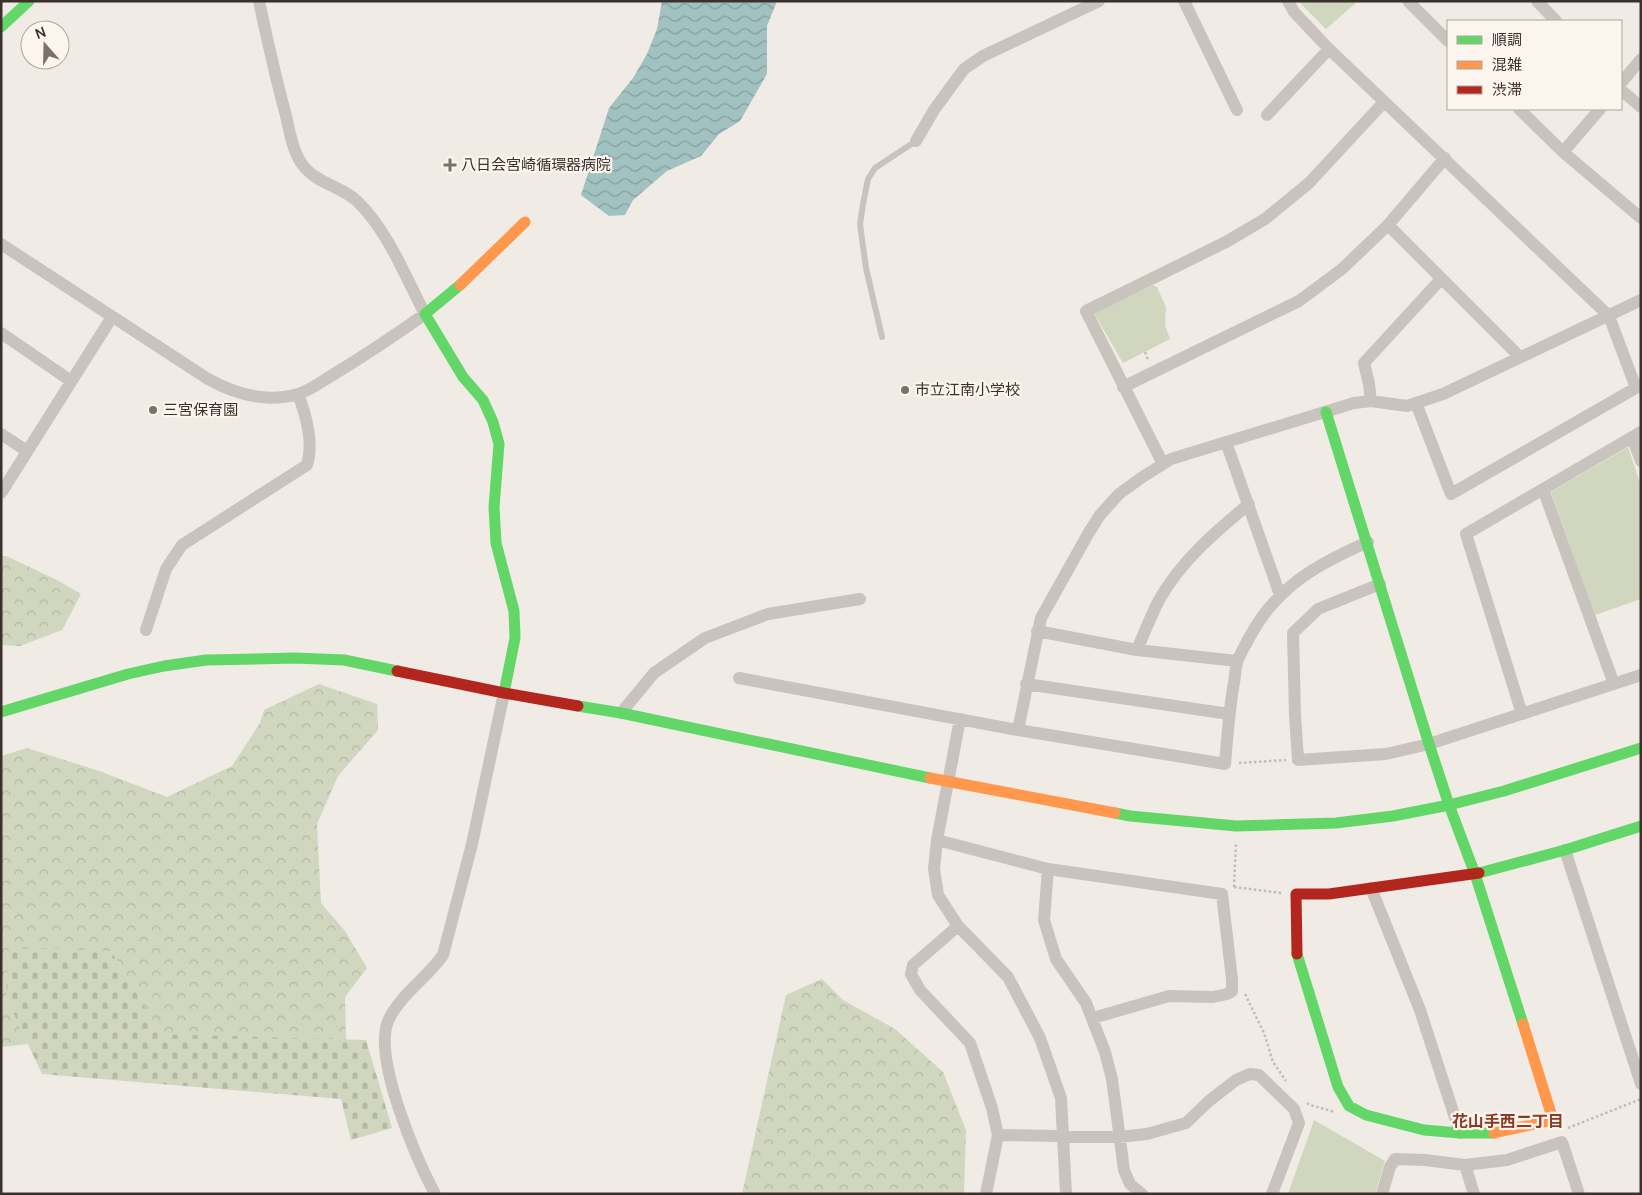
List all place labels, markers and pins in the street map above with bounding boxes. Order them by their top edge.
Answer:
place label: 八日会宮崎循環器病院 [461,154,611,175]
marker: 八日会宮崎循環器病院 [443,158,457,172]
place label: 市立江南小学校 [915,379,1020,400]
marker: 市立江南小学校 [899,384,911,396]
place label: 三宮保育園 [163,399,238,420]
marker: 三宮保育園 [147,404,159,416]

